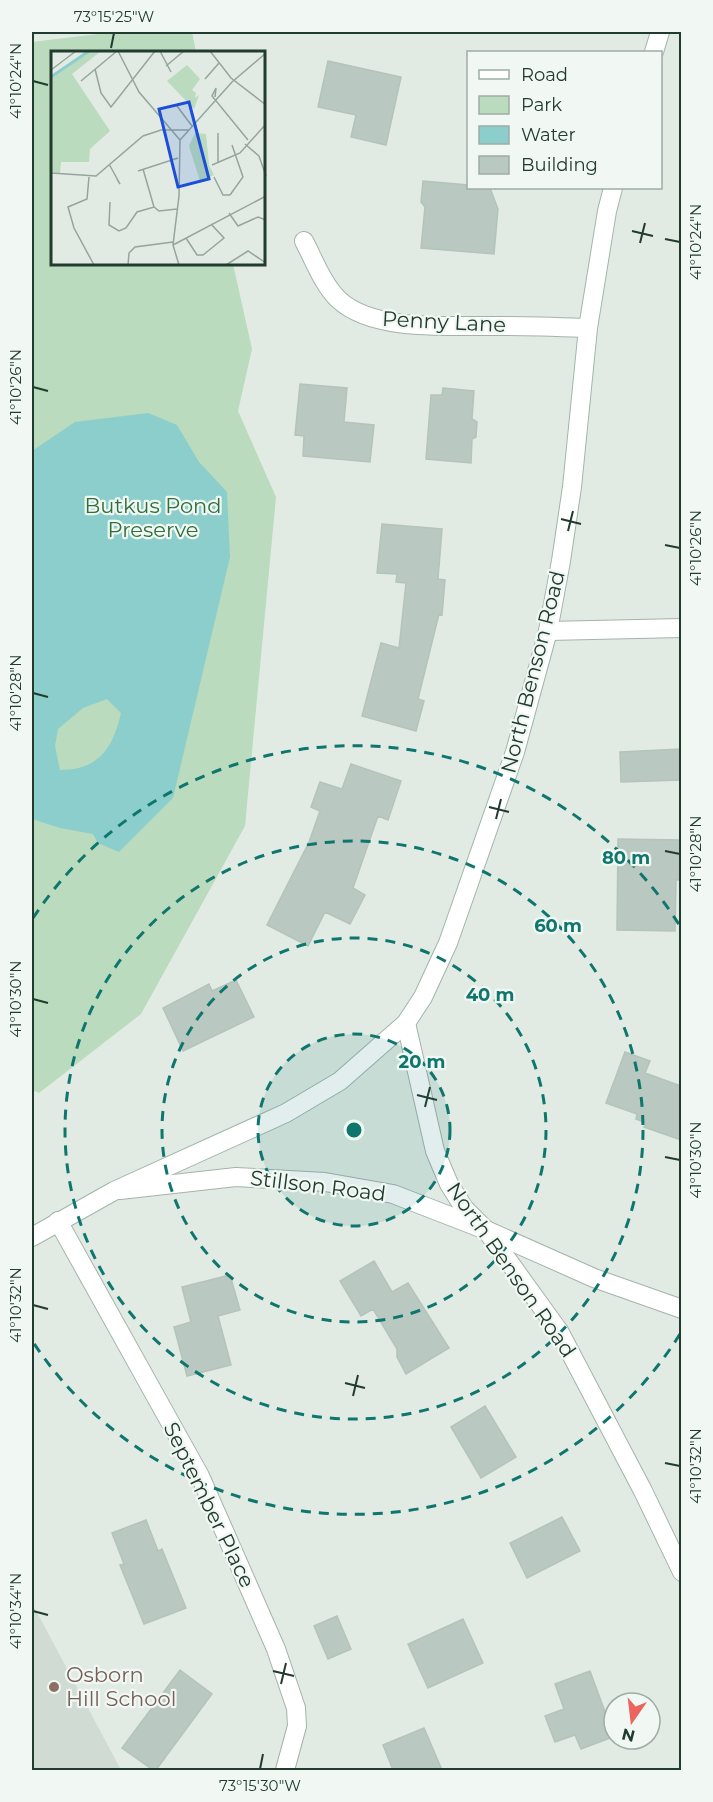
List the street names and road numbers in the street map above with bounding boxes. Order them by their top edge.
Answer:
street label: Penny Lane [381,306,507,337]
street label: North Benson Road [495,568,570,776]
street label: Stillson Road [249,1165,387,1206]
street label: North Benson Road [442,1177,581,1362]
street label: September Place [158,1418,260,1592]

